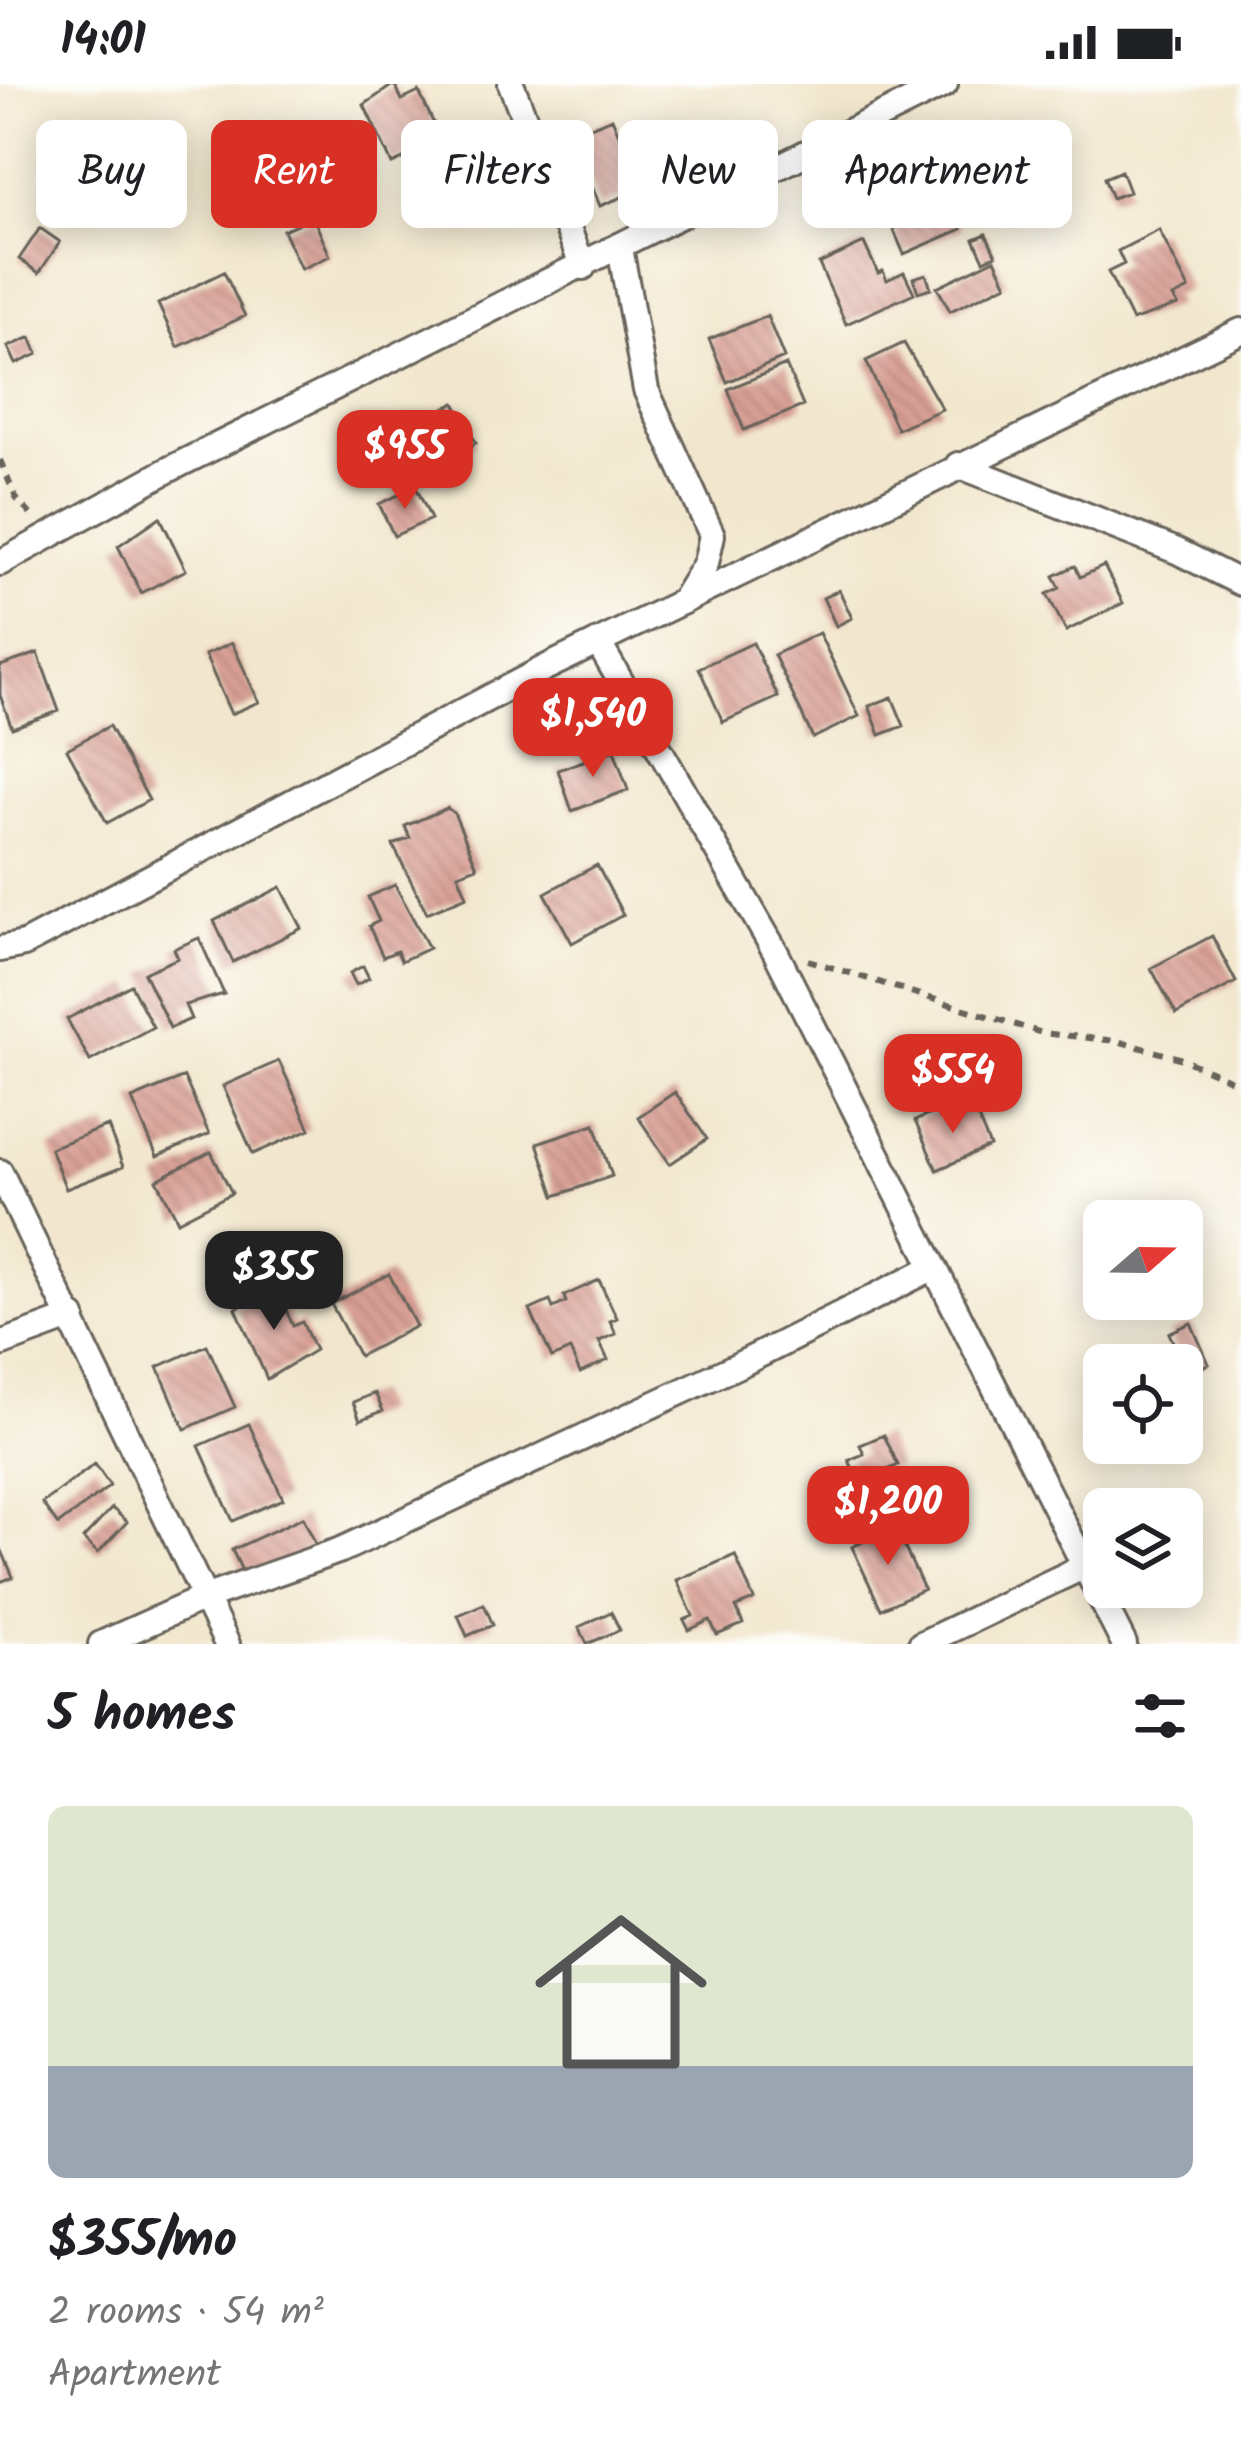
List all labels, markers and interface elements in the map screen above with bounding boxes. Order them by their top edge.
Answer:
text: 14:01 [60,6,146,78]
chip: Buy [36,120,187,228]
chip: Rent [211,120,377,228]
chip: Filters [401,120,594,228]
chip: New [618,120,778,228]
chip: Apartment [802,120,1072,228]
pin: $955 [334,410,476,512]
text: $955 [364,418,446,480]
pin: $1,540 [495,678,691,780]
text: $1,540 [540,686,646,748]
pin: $554 [882,1034,1024,1136]
text: $554 [911,1042,995,1104]
north arrow [1083,1200,1203,1320]
map controls [1083,1200,1203,1608]
pin: $355 [203,1231,345,1333]
text: $355 [232,1239,316,1301]
button: locate [1083,1344,1203,1464]
pin: $1,200 [790,1466,986,1568]
text: $1,200 [834,1474,942,1536]
button: layers [1083,1488,1203,1608]
text: 5 homes [48,1676,236,1757]
icon: filters [1127,1683,1193,1749]
icon: home [513,1884,729,2100]
text: $355/mo [48,2202,237,2283]
text: 2 rooms · 54 m² [48,2283,324,2345]
text: Apartment [48,2345,221,2407]

